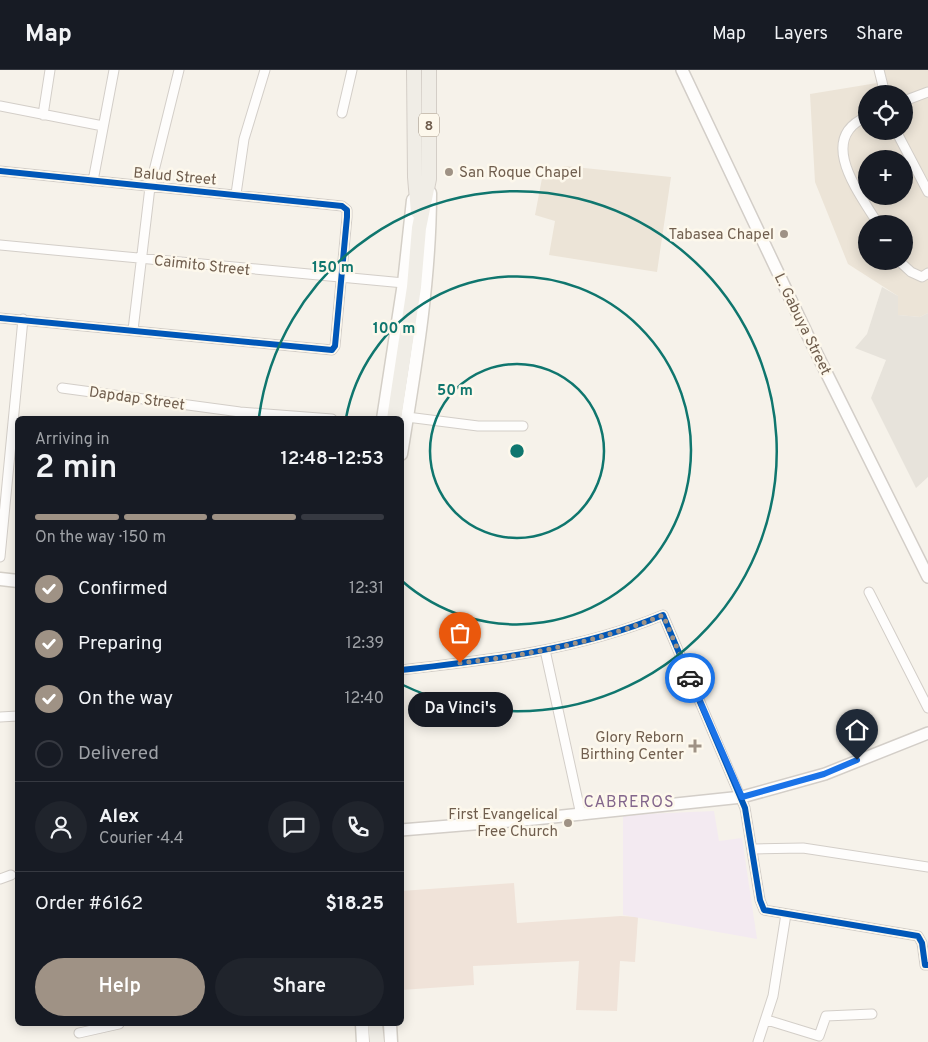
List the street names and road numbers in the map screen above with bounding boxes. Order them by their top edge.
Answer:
road number: 8 [419,114,439,136]
street label: Balud Street [132,164,217,191]
street label: Caimito Street [153,252,251,281]
street label: L. Gabuya Street [769,271,835,379]
street label: Dapdap Street [88,383,186,416]

